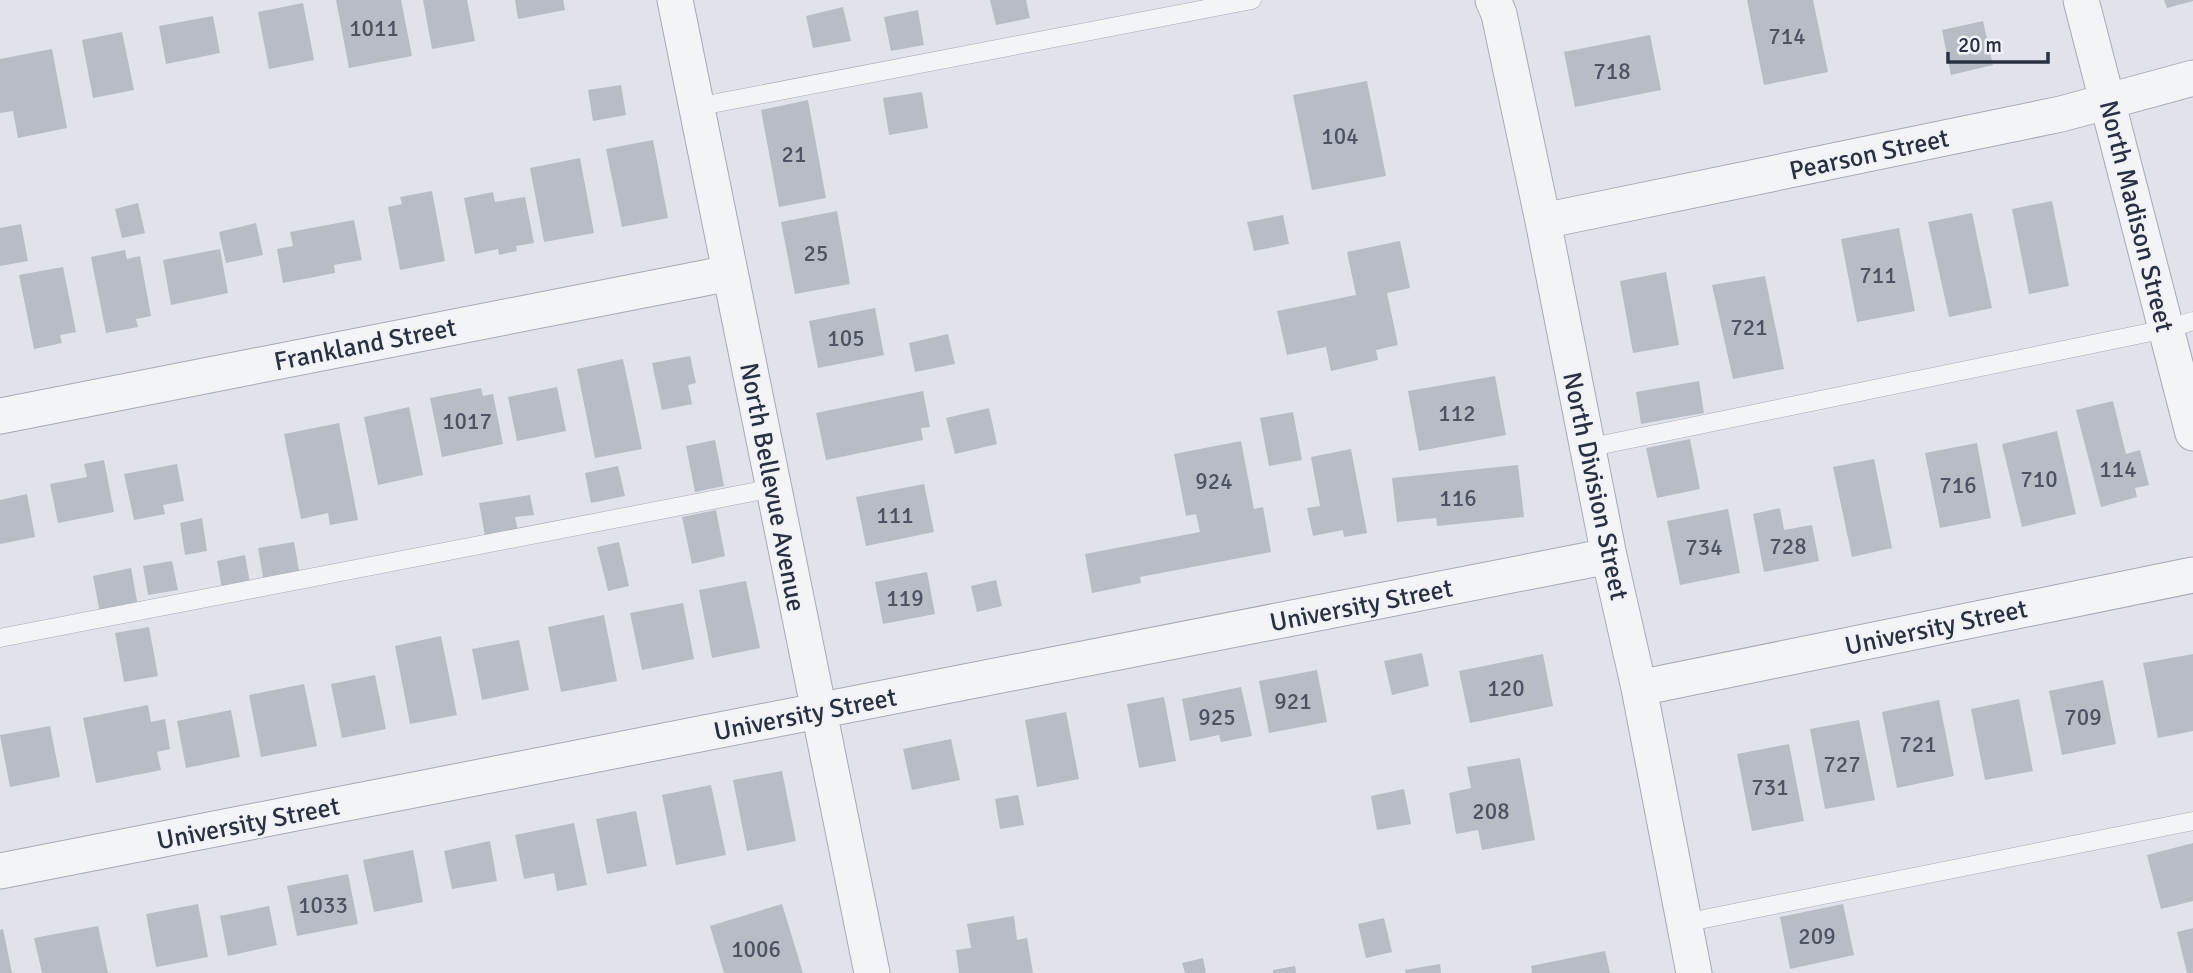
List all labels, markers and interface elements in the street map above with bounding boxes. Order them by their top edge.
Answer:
house number: 1011 [349,14,399,43]
scale bar [1948,21,2048,65]
house number: 714 [1768,22,1806,51]
text: 20 m [1958,32,2002,58]
house number: 718 [1593,57,1631,86]
street label: North Madison Street [2092,97,2180,335]
house number: 104 [1321,122,1359,151]
street label: Pearson Street [1786,122,1952,188]
house number: 21 [782,140,806,169]
house number: 25 [804,239,828,268]
house number: 711 [1859,261,1897,290]
street label: Frankland Street [272,312,459,378]
house number: 721 [1730,313,1768,342]
house number: 105 [827,324,865,353]
street label: North Bellevue Avenue [732,360,812,614]
street label: North Division Street [1555,369,1635,603]
house number: 112 [1438,399,1476,428]
house number: 1017 [442,407,492,436]
house number: 114 [2099,455,2137,484]
house number: 710 [2020,465,2058,494]
house number: 924 [1195,467,1233,496]
house number: 716 [1939,471,1977,500]
house number: 116 [1439,484,1477,513]
house number: 111 [876,501,914,530]
house number: 728 [1769,532,1807,561]
house number: 734 [1685,533,1723,562]
street label: University Street [1267,573,1455,639]
house number: 119 [886,584,924,613]
street label: University Street [1842,593,2030,663]
house number: 120 [1487,674,1525,703]
street label: University Street [711,682,899,748]
house number: 921 [1274,687,1312,716]
house number: 925 [1198,703,1236,732]
house number: 709 [2064,703,2102,732]
house number: 721 [1899,730,1937,759]
house number: 727 [1823,750,1861,779]
house number: 731 [1751,773,1789,802]
street label: University Street [154,791,342,857]
house number: 208 [1472,797,1510,826]
house number: 1033 [298,891,348,920]
house number: 209 [1798,922,1836,951]
house number: 1006 [731,935,781,964]

